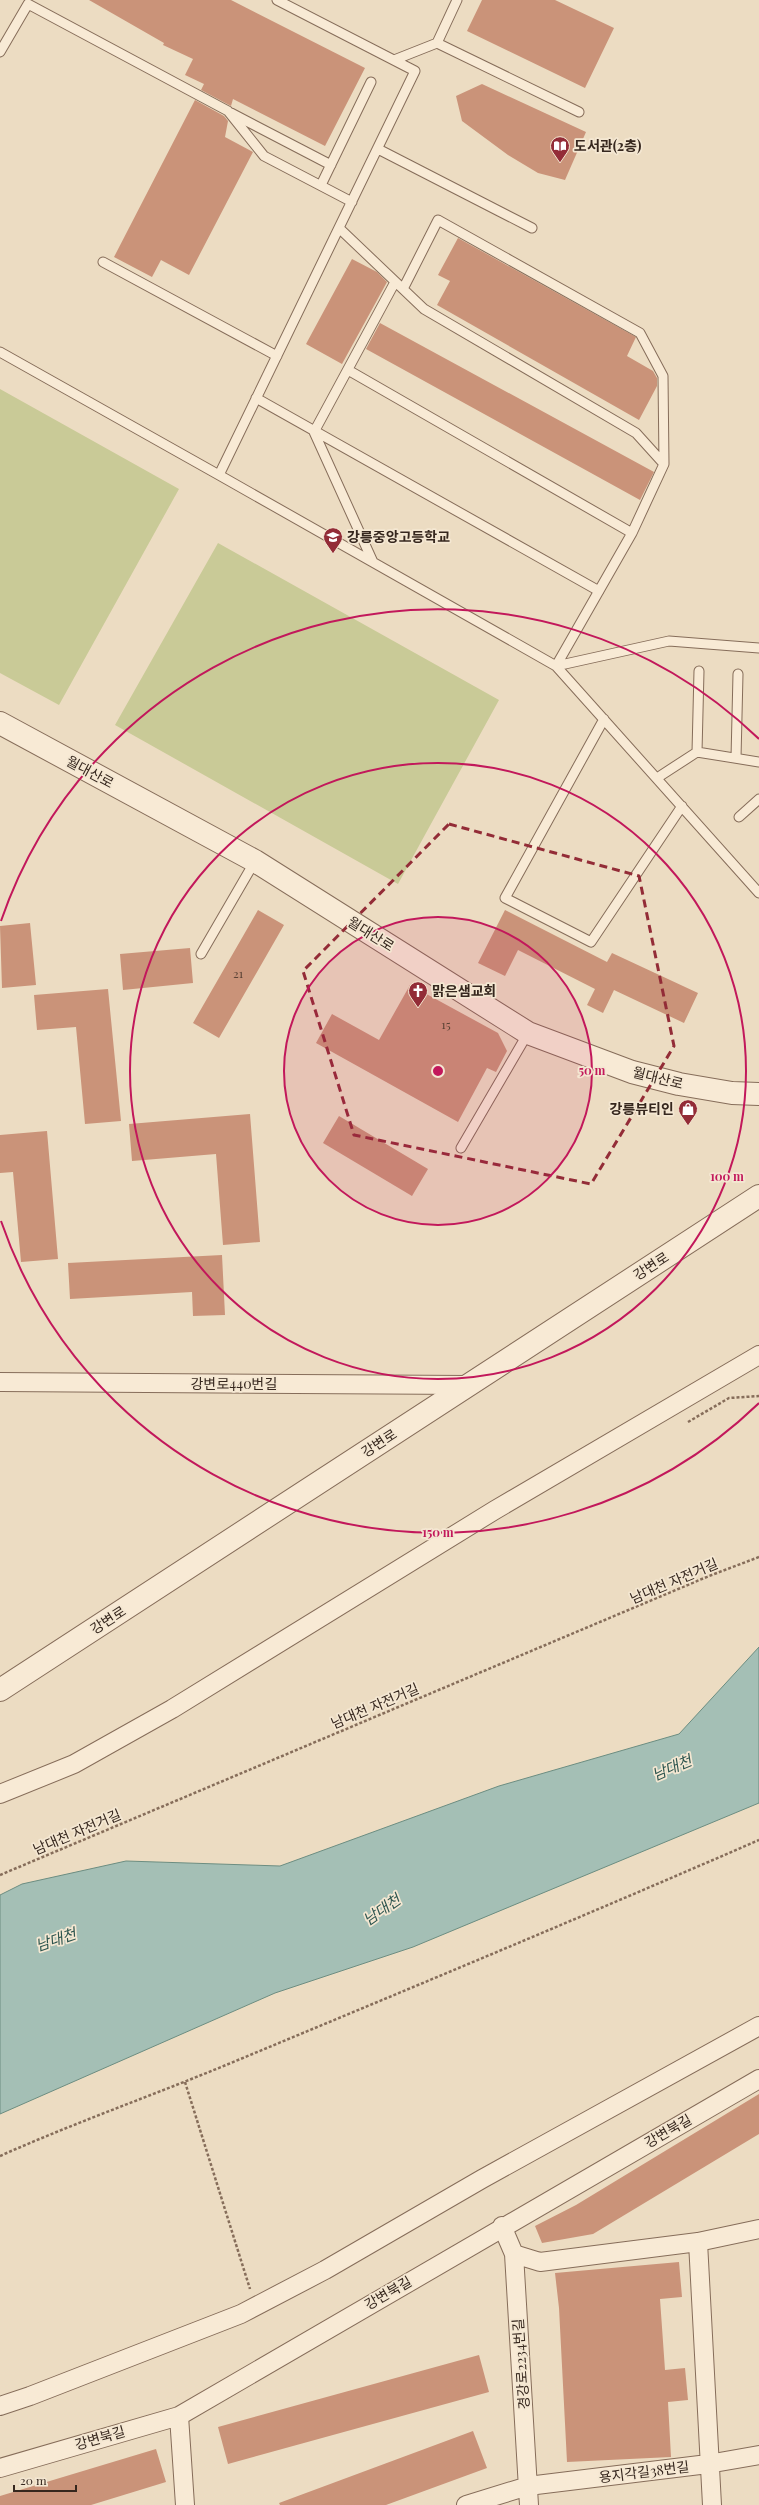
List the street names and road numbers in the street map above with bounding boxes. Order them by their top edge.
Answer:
street label: 월대산로 [63,751,118,792]
street label: 월대산로 [344,912,398,955]
street label: 월대산로 [631,1062,686,1093]
street label: 강변로 [629,1247,672,1284]
street label: 강변로440번길 [191,1374,277,1393]
street label: 강변로 [357,1424,400,1461]
street label: 남대천 자전거길 [627,1553,721,1608]
street label: 강변로 [86,1601,129,1638]
street label: 남대천 자전거길 [328,1678,422,1733]
street label: 남대천 자전거길 [30,1804,124,1859]
street label: 강변북길 [641,2109,695,2152]
street label: 강변북길 [361,2271,415,2314]
street label: 경강로2234번길 [508,2318,533,2410]
street label: 강변북길 [72,2421,127,2454]
street label: 용지각길38번길 [598,2457,690,2486]

